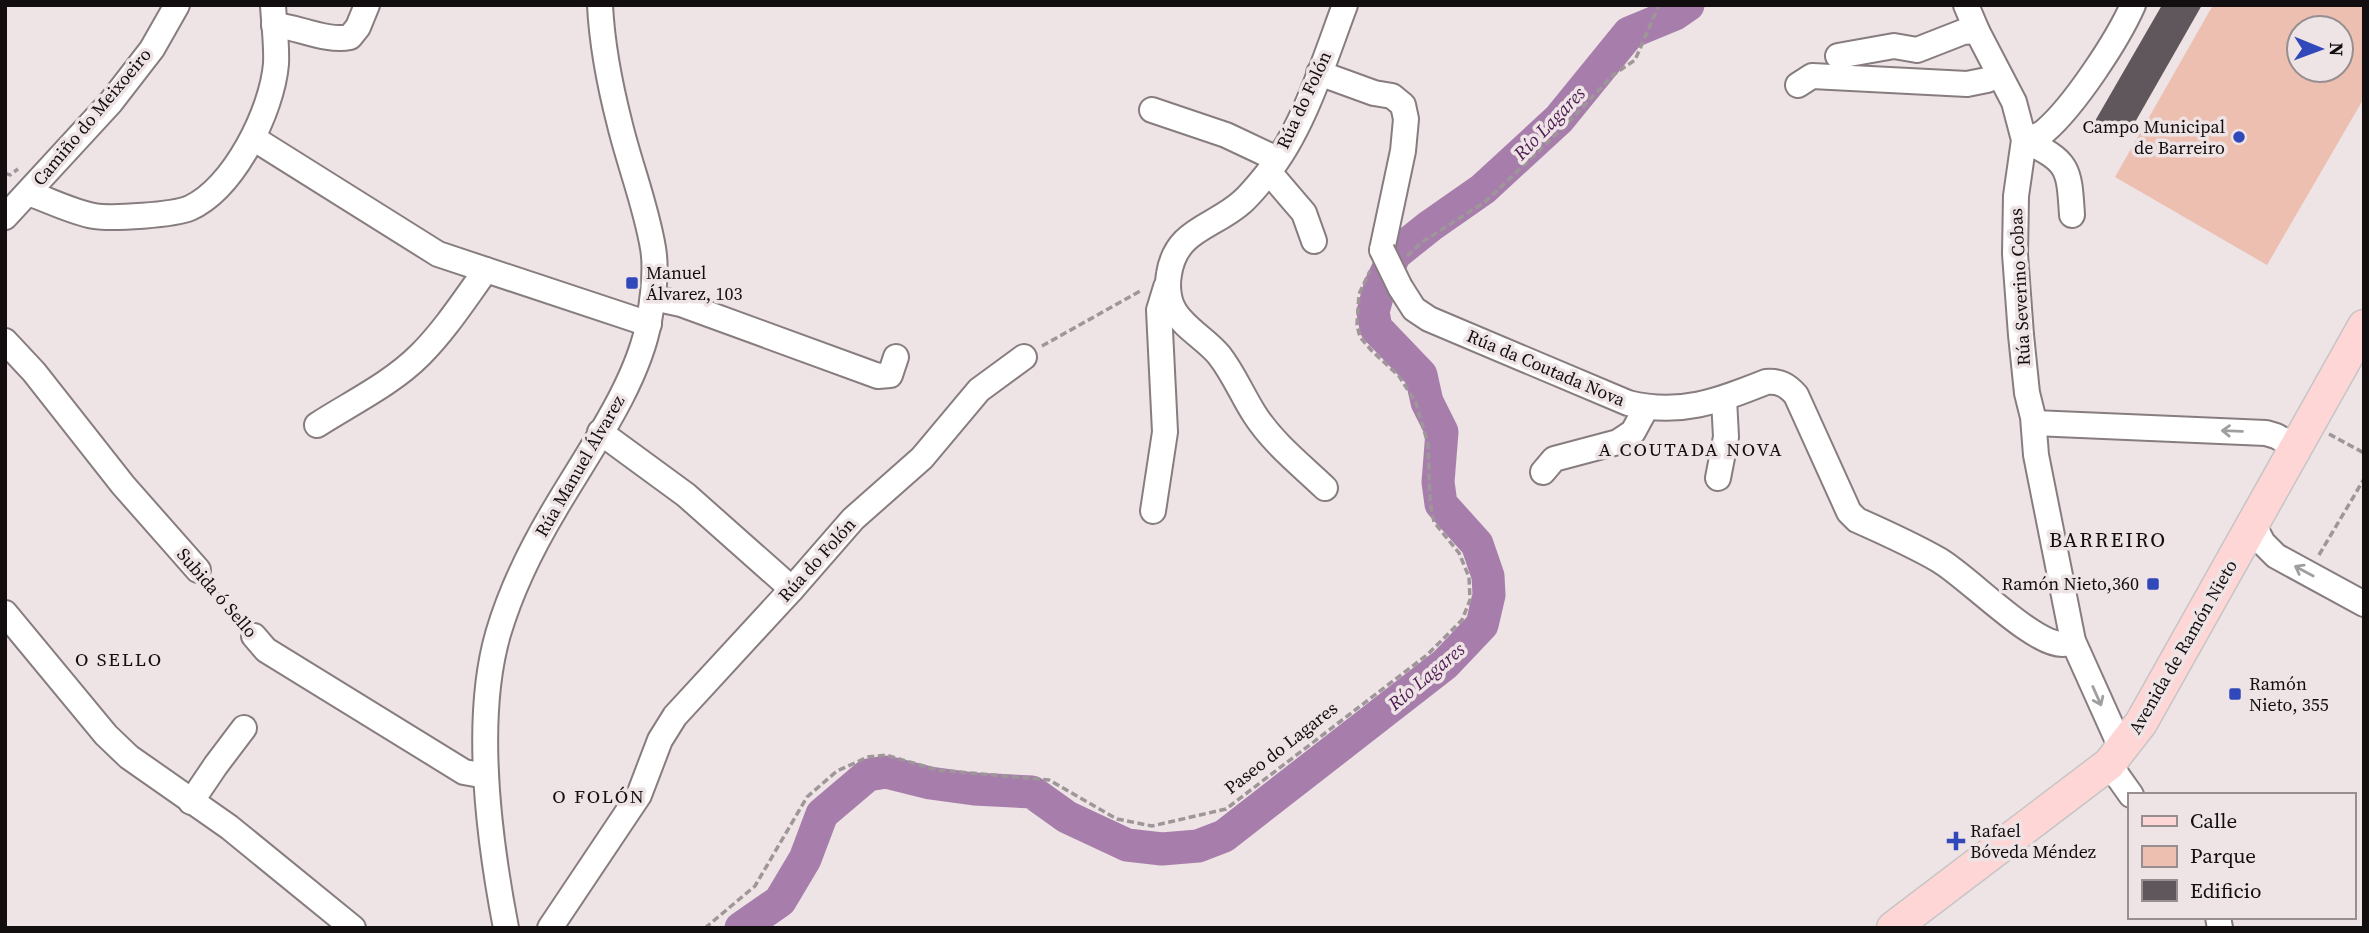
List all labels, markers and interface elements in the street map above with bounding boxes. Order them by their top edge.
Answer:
north arrow [2285,14,2355,84]
street label: Camiño do Meixoeiro [27,42,157,191]
text: N [2324,42,2350,57]
street label: Rúa do Folón [1270,47,1337,153]
water label: Río Lagares [1507,80,1591,166]
place label: Campo Municipal de Barreiro [2082,114,2225,160]
marker: Campo Municipal de Barreiro [2231,129,2247,145]
street label: Rúa Severino Cobas [2003,207,2036,367]
place label: Manuel Álvarez, 103 [646,260,742,306]
marker: Manuel Álvarez, 103 [624,275,640,291]
street label: Rúa da Coutada Nova [1463,323,1630,412]
street label: Rúa Manuel Álvarez [529,390,630,541]
one-way arrow [2220,425,2243,438]
district label: A COUTADA NOVA [1598,436,1784,462]
street label: Rúa do Folón [772,512,861,607]
district label: BARREIRO [2049,525,2167,554]
street label: Subida ó Sello [171,542,263,643]
street label: Avenida de Ramón Nieto [2122,555,2243,739]
one-way arrow [2294,564,2314,578]
place label: Ramón Nieto,360 [2001,571,2139,596]
marker: Ramón Nieto,360 [2145,576,2161,592]
water label: Río Lagares [1381,636,1470,716]
district label: O SELLO [75,646,163,672]
place label: Ramón Nieto, 355 [2249,671,2329,717]
one-way arrow [2091,685,2104,706]
marker: Ramón Nieto, 355 [2227,686,2243,702]
street label: Paseo do Lagares [1219,695,1343,800]
district label: O FOLÓN [552,783,646,809]
legend [2128,793,2355,919]
text: Calle [2190,806,2237,835]
place label: Rafael Bóveda Méndez [1970,818,2096,864]
marker: Rafael Bóveda Méndez [1948,833,1964,849]
text: Parque [2190,841,2256,870]
text: Edificio [2190,876,2262,905]

